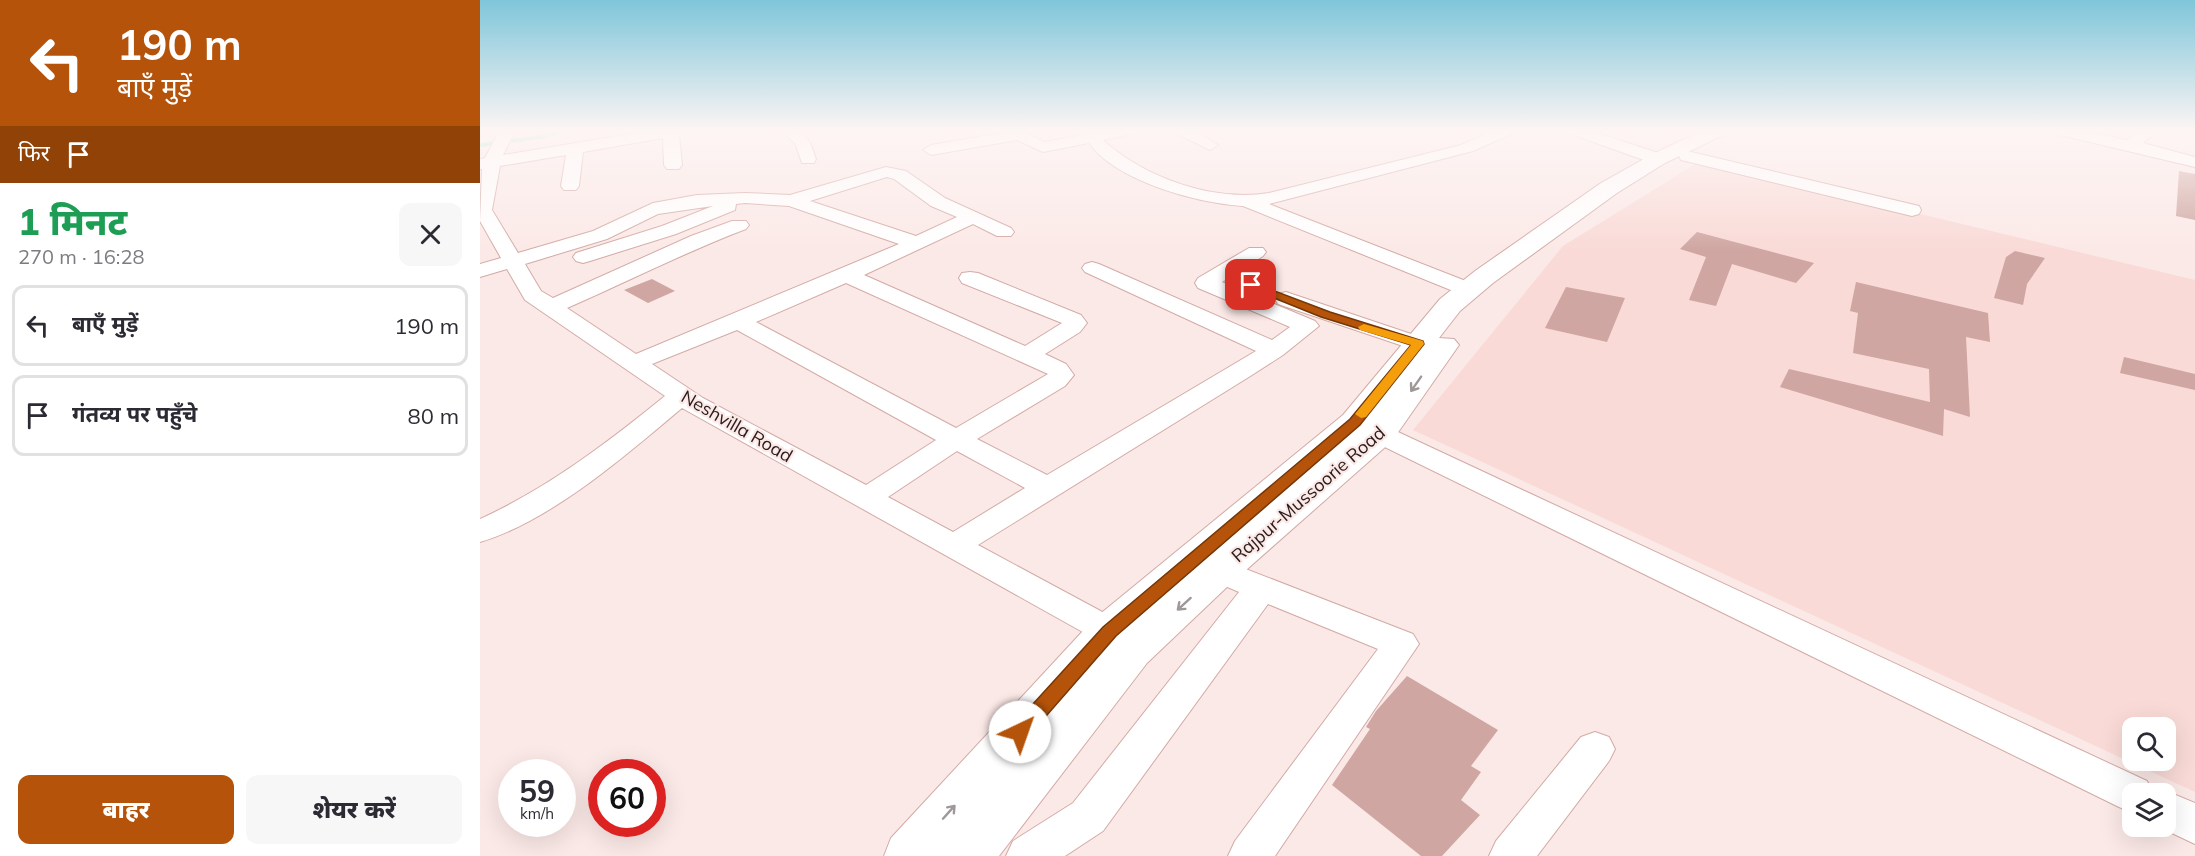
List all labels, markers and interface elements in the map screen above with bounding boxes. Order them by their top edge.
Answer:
text: 190 m [117,18,242,71]
icon: left [18,24,96,102]
text: बाएँ मुड़ें [117,70,192,104]
icon: arrive [62,138,95,171]
text: फिर [18,139,50,167]
text: 1 मिनट [18,199,127,244]
button: close [399,203,462,266]
text: 270 m · 16:28 [18,244,144,269]
pin [1225,259,1276,310]
icon: arrive [1234,268,1267,301]
icon: left [21,309,54,342]
text: बाएँ मुड़ें [72,310,138,338]
text: 190 m [394,312,459,340]
one-way arrow [1410,375,1422,391]
street label: Neshvilla Road [677,385,797,467]
icon: arrive [21,399,54,432]
text: गंतव्य पर पहुँचे [72,400,197,428]
text: 80 m [408,402,459,430]
street label: Rajpur-Mussoorie Road [1226,421,1390,567]
one-way arrow [1177,597,1192,611]
position arrow [988,700,1052,764]
map controls [2122,717,2176,837]
button: search [2122,717,2176,771]
speed limit sign: 60 [588,759,666,837]
text: 59 [519,772,555,810]
button: बाहर [18,775,234,844]
button: शेयर करें [246,775,462,844]
button: layers [2122,783,2176,837]
text: km/h [520,804,554,823]
one-way arrow [942,805,956,820]

